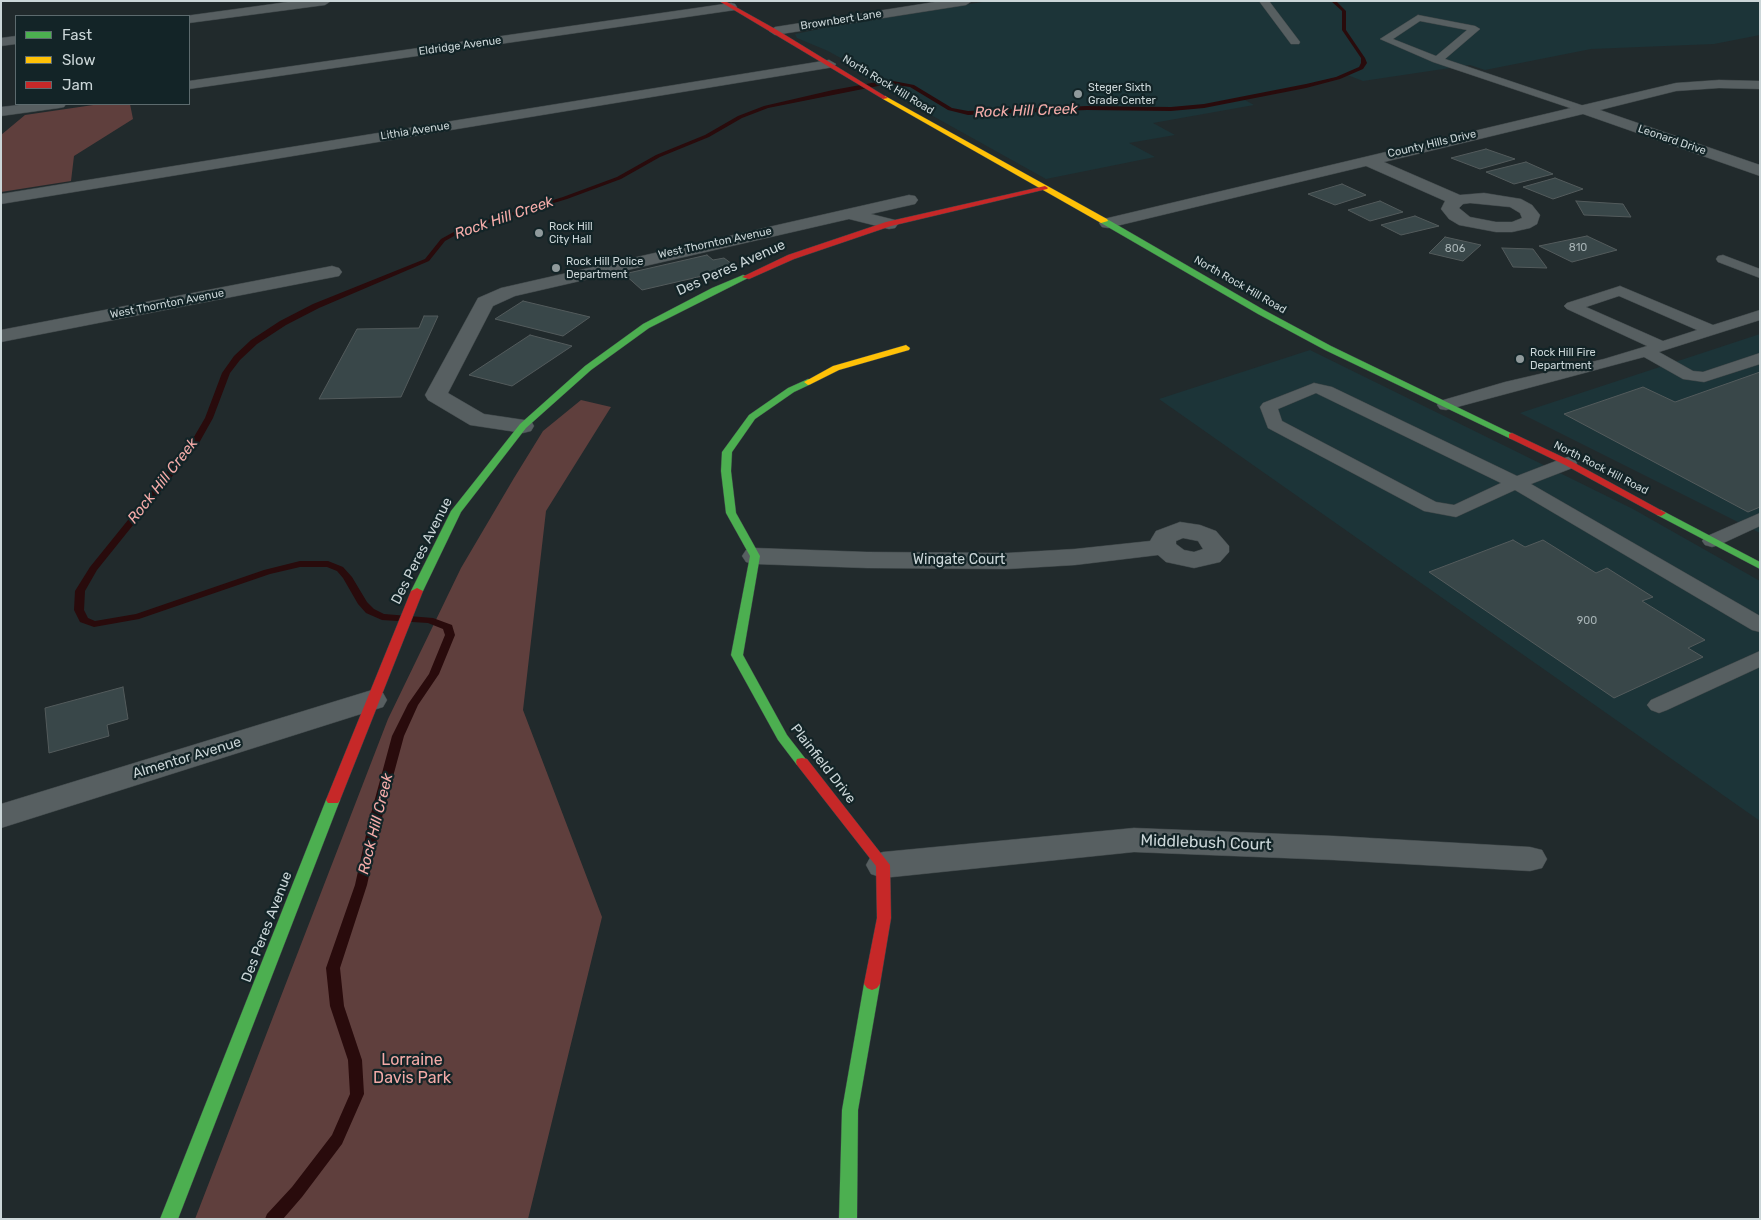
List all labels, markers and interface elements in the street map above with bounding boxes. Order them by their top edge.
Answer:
street label: Brownbert Lane [799,7,883,33]
legend [15,15,190,105]
text: Fast [62,26,92,44]
street label: Eldridge Avenue [418,34,502,58]
text: Slow [62,51,95,69]
street label: North Rock Hill Road [840,52,936,118]
text: Jam [62,76,93,94]
place label: Steger Sixth Grade Center [1088,81,1156,107]
marker: Steger Sixth Grade Center [1072,88,1084,100]
water label: Rock Hill Creek [974,100,1078,122]
street label: Lithia Avenue [379,119,451,143]
street label: Leonard Drive [1636,122,1708,158]
street label: County Hills Drive [1386,127,1478,161]
water label: Rock Hill Creek [452,193,556,243]
place label: Rock Hill City Hall [549,220,593,246]
street label: West Thornton Avenue [657,225,773,261]
marker: Rock Hill City Hall [533,227,545,239]
street label: Des Peres Avenue [674,236,788,300]
house number: 810 [1569,241,1587,255]
house number: 806 [1445,242,1465,256]
street label: North Rock Hill Road [1192,253,1288,317]
place label: Rock Hill Police Department [566,255,643,281]
marker: Rock Hill Police Department [550,262,562,274]
street label: West Thornton Avenue [109,286,225,322]
place label: Rock Hill Fire Department [1530,346,1596,372]
marker: Rock Hill Fire Department [1514,353,1526,365]
water label: Rock Hill Creek [124,435,202,527]
street label: North Rock Hill Road [1552,438,1650,498]
street label: Des Peres Avenue [388,495,456,607]
street label: Wingate Court [913,552,1005,568]
house number: 900 [1577,614,1597,628]
street label: Plainfield Drive [787,721,859,807]
street label: Almentor Avenue [131,733,243,783]
water label: Rock Hill Creek [355,772,397,876]
street label: Middlebush Court [1140,831,1272,855]
street label: Des Peres Avenue [238,869,296,985]
park label: Lorraine Davis Park [373,1050,451,1088]

